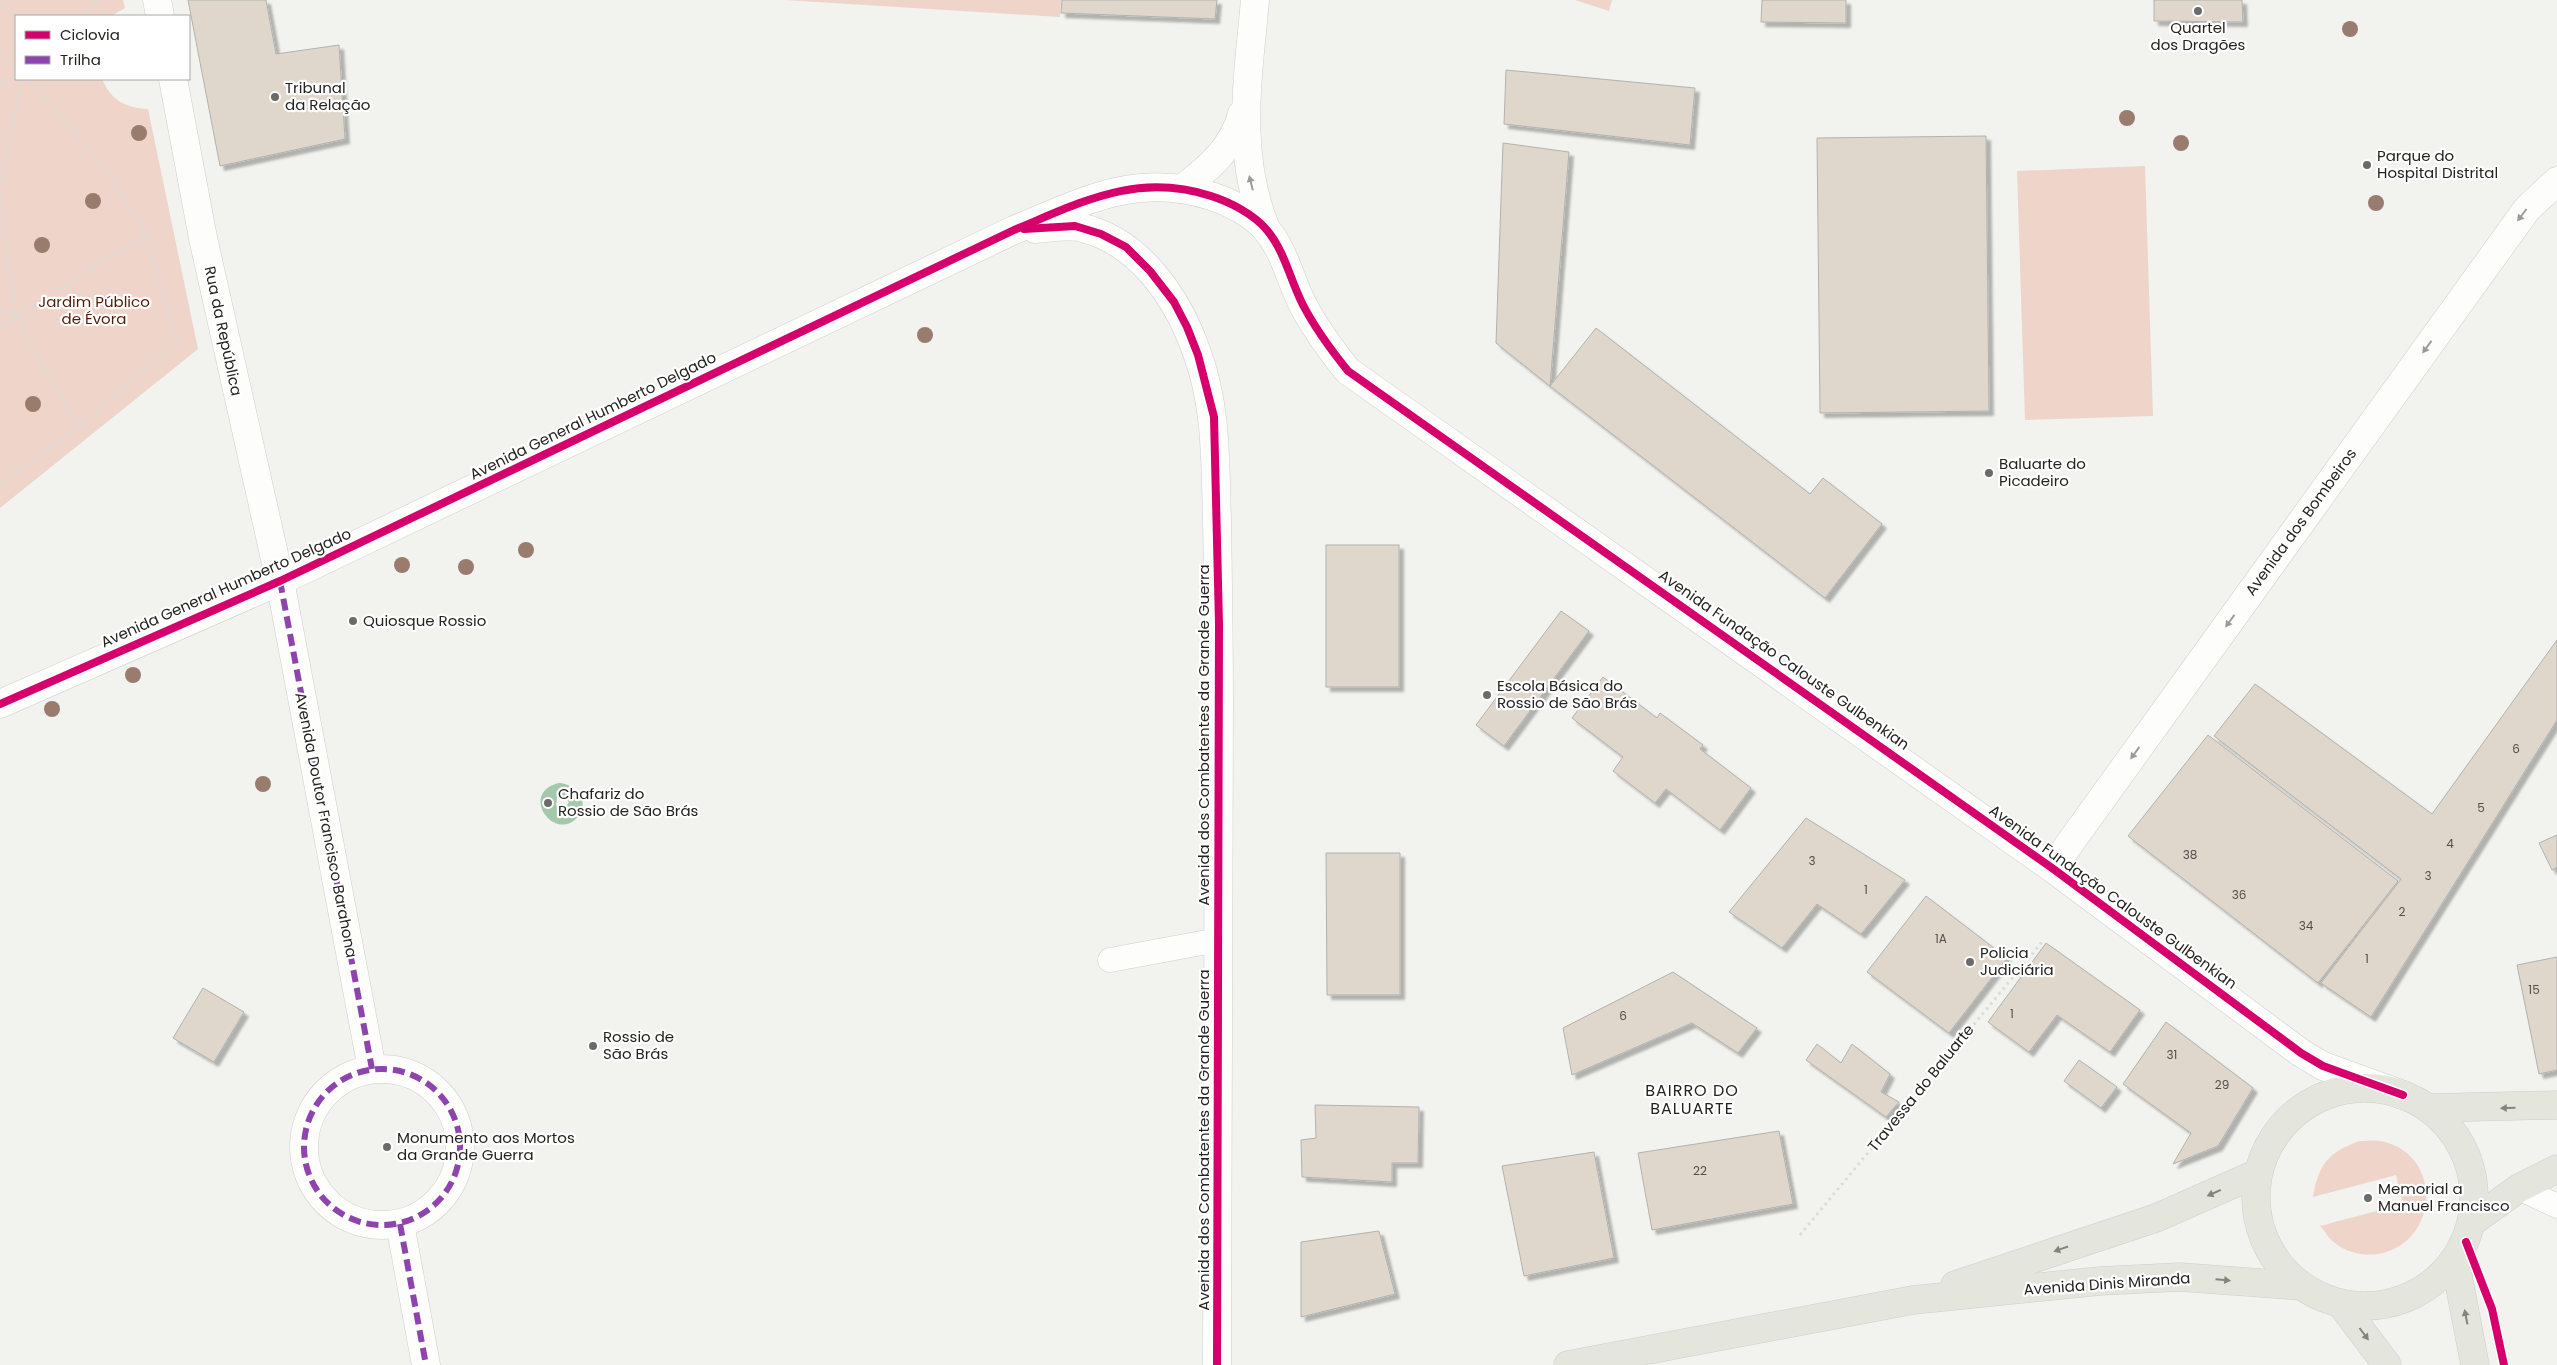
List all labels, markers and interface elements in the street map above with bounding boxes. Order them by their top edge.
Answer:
marker: Quartel dos Dragões [2192,5,2204,17]
legend [15,15,190,80]
place label: Quartel dos Dragões [2151,17,2246,55]
text: Ciclovia [60,24,120,45]
text: Trilha [60,49,101,70]
place label: Tribunal da Relação [285,77,370,115]
marker: Tribunal da Relação [269,91,281,103]
place label: Parque do Hospital Distrital [2377,145,2498,183]
marker: Parque do Hospital Distrital [2361,159,2373,171]
one-way arrow [1247,175,1255,190]
one-way arrow [2517,208,2527,222]
street label: Rua da República [199,264,247,398]
park label: Jardim Público de Évora [38,291,150,329]
one-way arrow [2422,340,2432,354]
street label: Avenida General Humberto Delgado [466,347,720,485]
street label: Avenida dos Bombeiros [2240,444,2361,600]
place label: Baluarte do Picadeiro [1999,453,2086,491]
marker: Baluarte do Picadeiro [1983,467,1995,479]
street label: Avenida General Humberto Delgado [97,523,354,652]
street label: Avenida dos Combatentes da Grande Guerra [1193,564,1214,906]
street label: Avenida Fundação Calouste Gulbenkian [1655,564,1914,755]
place label: Quiosque Rossio [363,610,486,631]
one-way arrow [2225,614,2235,628]
marker: Quiosque Rossio [347,615,359,627]
place label: Escola Básica do Rossio de São Brás [1497,675,1638,713]
marker: Escola Básica do Rossio de São Brás [1481,689,1493,701]
street label: Avenida Doutor Francisco Barahona [290,690,363,959]
house number: 6 [2512,740,2520,757]
one-way arrow [2130,746,2140,760]
place label: Chafariz do Rossio de São Brás [558,783,699,821]
marker: Chafariz do Rossio de São Brás [542,797,554,809]
street label: Avenida Fundação Calouste Gulbenkian [1985,799,2241,994]
house number: 5 [2477,799,2485,816]
house number: 4 [2446,835,2454,852]
house number: 38 [2183,846,2197,863]
house number: 3 [1808,852,1816,869]
house number: 3 [2424,867,2432,884]
house number: 1 [1864,881,1868,898]
house number: 36 [2232,886,2246,903]
house number: 2 [2399,903,2406,920]
house number: 34 [2299,917,2314,934]
house number: 1A [1935,930,1947,947]
place label: Policia Judiciária [1980,942,2054,980]
house number: 1 [2365,950,2369,967]
marker: Policia Judiciária [1964,956,1976,968]
street label: Avenida dos Combatentes da Grande Guerra [1193,969,1214,1311]
house number: 15 [2528,981,2540,998]
house number: 1 [2010,1005,2014,1022]
house number: 6 [1619,1007,1627,1024]
street label: Travessa do Baluarte [1863,1020,1979,1156]
place label: Rossio de São Brás [603,1026,674,1064]
marker: Rossio de São Brás [587,1040,599,1052]
house number: 31 [2167,1046,2177,1063]
house number: 29 [2215,1076,2229,1093]
district label: BAIRRO DO BALUARTE [1645,1079,1739,1120]
one-way arrow [2500,1104,2516,1112]
place label: Monumento aos Mortos da Grande Guerra [397,1127,575,1165]
marker: Monumento aos Mortos da Grande Guerra [381,1141,393,1153]
house number: 22 [1693,1162,1707,1179]
place label: Memorial a Manuel Francisco [2378,1178,2509,1216]
one-way arrow [2207,1189,2221,1197]
marker: Memorial a Manuel Francisco [2362,1192,2374,1204]
one-way arrow [2053,1245,2068,1253]
street label: Avenida Dinis Miranda [2023,1267,2191,1300]
one-way arrow [2216,1276,2232,1284]
one-way arrow [2461,1309,2469,1325]
one-way arrow [2359,1327,2369,1341]

